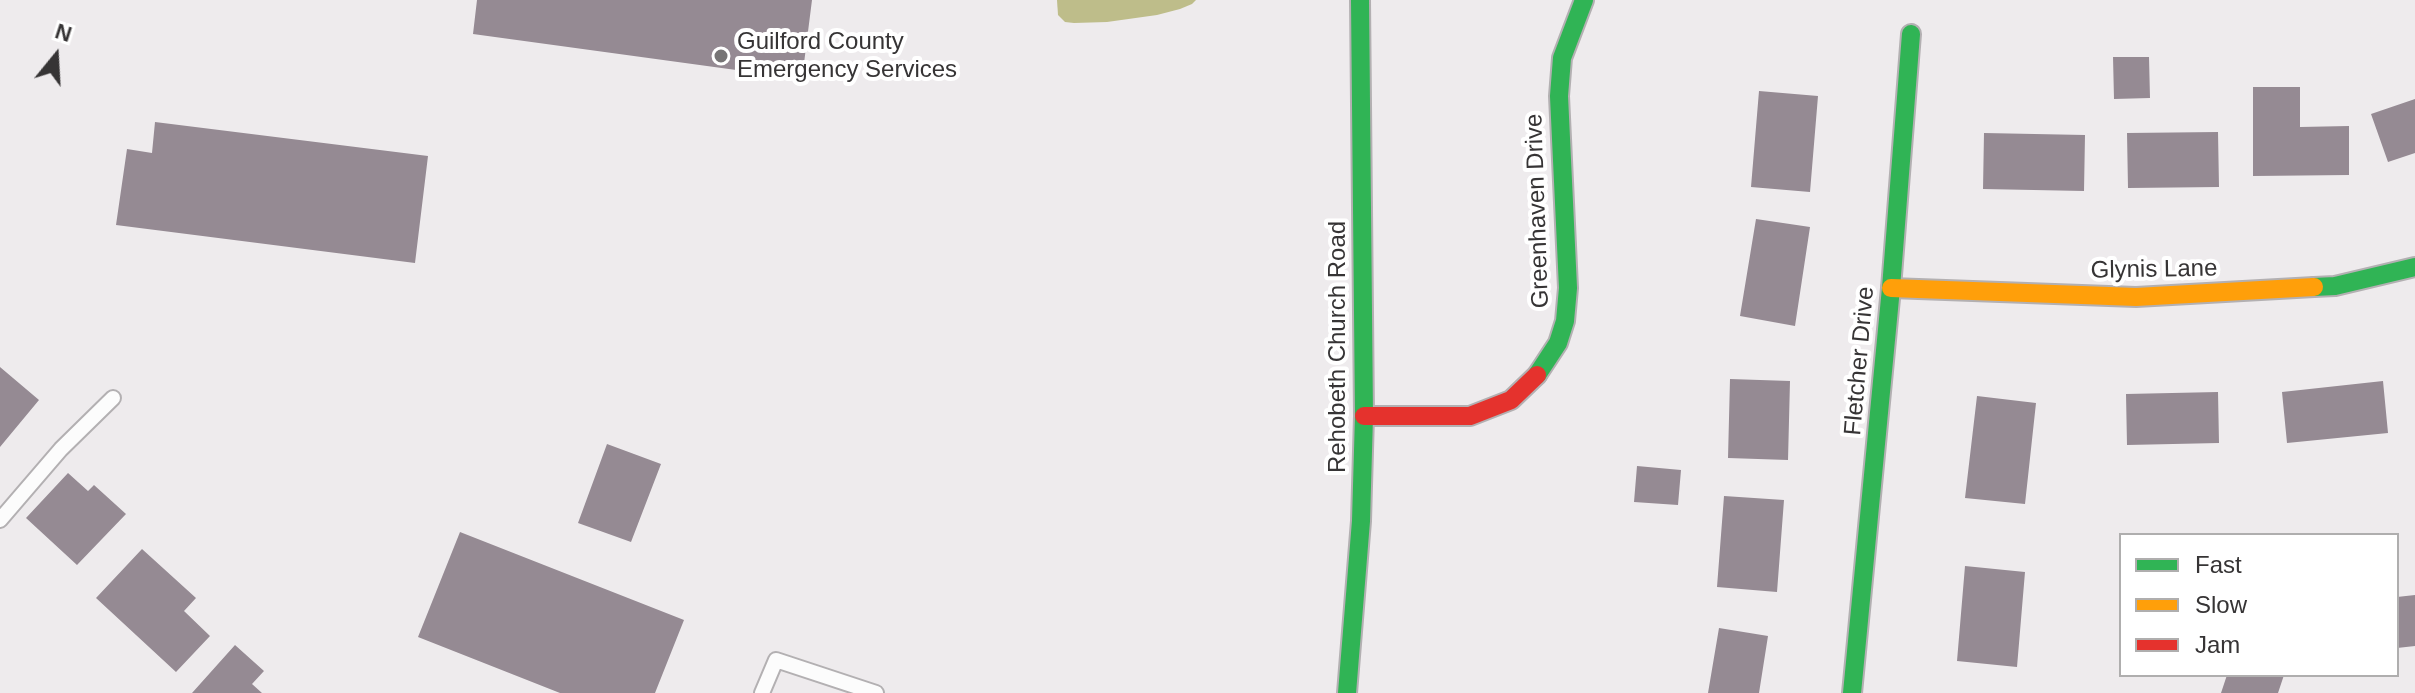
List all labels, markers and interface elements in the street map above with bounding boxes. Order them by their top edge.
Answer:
north arrow [16,16,96,96]
text: N [52,18,75,47]
place label: Guilford County Emergency Services [737,28,957,84]
marker: Guilford County Emergency Services [712,47,730,65]
street label: Greenhaven Drive [1520,113,1556,309]
street label: Rehobeth Church Road [1324,221,1352,473]
street label: Glynis Lane [2090,254,2218,286]
street label: Fletcher Drive [1839,285,1881,437]
legend [2119,533,2399,677]
text: Fast [2195,551,2242,578]
text: Slow [2195,591,2247,618]
text: Jam [2195,631,2240,658]

